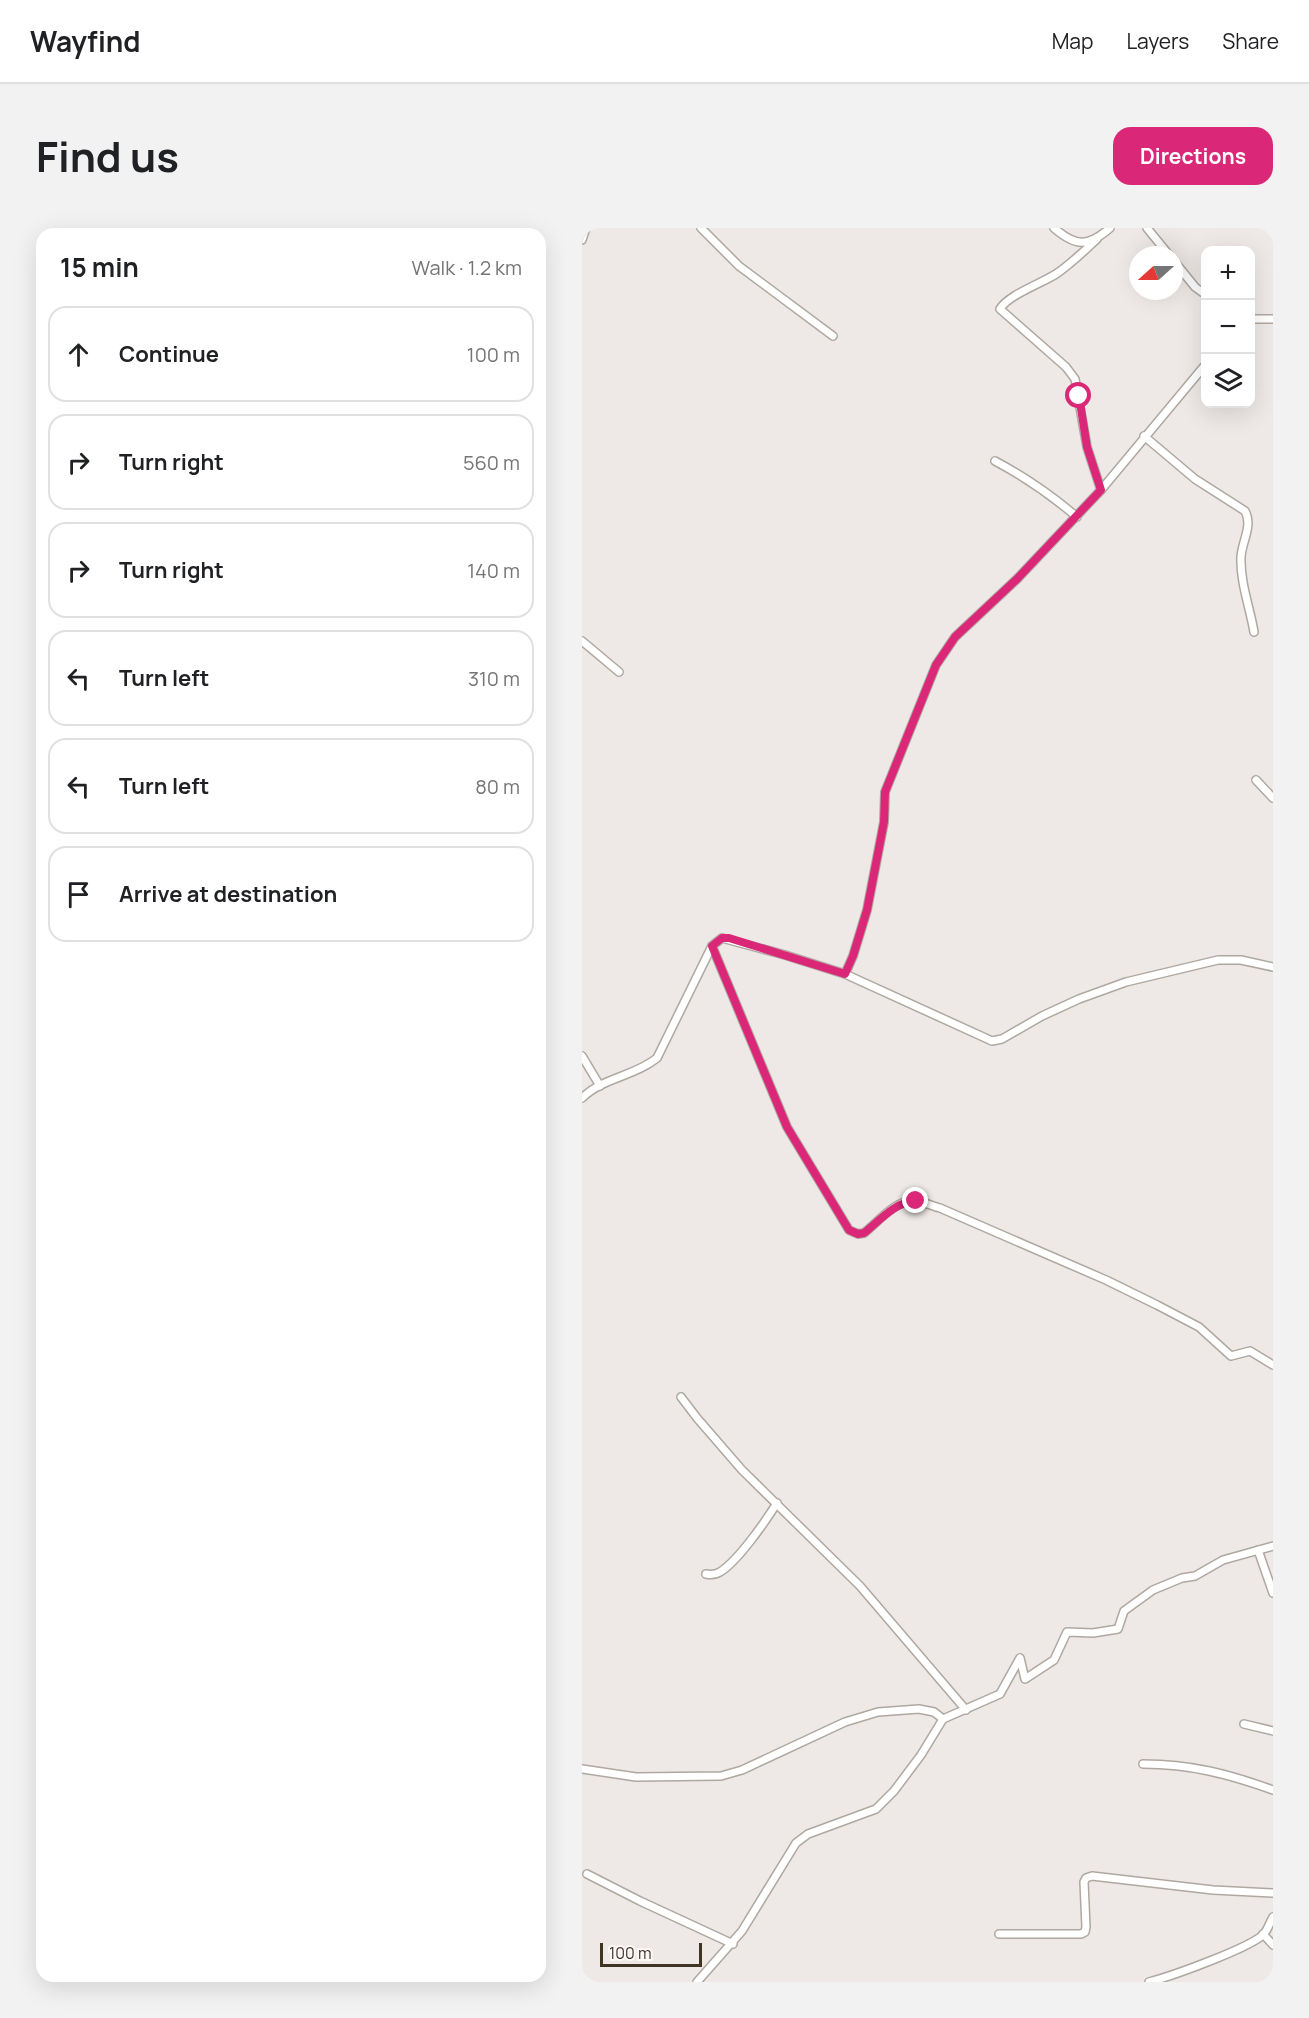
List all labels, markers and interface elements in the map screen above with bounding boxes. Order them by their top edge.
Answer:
text: Wayfind [30,22,140,60]
text: Map [1052,27,1093,55]
text: Layers [1126,27,1189,55]
text: Share [1222,27,1279,55]
text: Find us [36,127,179,185]
button: Directions [1113,127,1273,185]
north arrow [1129,246,1183,300]
map controls [1201,246,1255,408]
button: + [1201,246,1255,300]
text: 15 min [60,249,139,285]
text: Walk · 1.2 km [412,254,522,281]
button: − [1201,300,1255,354]
icon: ahead [62,338,95,371]
text: Continue [119,339,219,369]
text: 100 m [467,341,520,368]
button: layers [1201,354,1255,408]
route start [1065,382,1091,408]
icon: right [62,446,95,479]
text: Turn right [119,447,224,477]
text: 560 m [463,449,520,476]
icon: right [62,554,95,587]
text: Turn right [119,555,224,585]
text: 140 m [467,557,520,584]
icon: left [62,662,95,695]
text: Turn left [119,663,209,693]
text: 310 m [468,665,520,692]
icon: left [62,770,95,803]
text: Turn left [119,771,209,801]
text: 80 m [475,773,520,800]
icon: arrive [62,878,95,911]
text: Arrive at destination [119,879,337,909]
route end [902,1187,928,1213]
scale bar [600,1940,702,1968]
text: 100 m [609,1942,652,1964]

